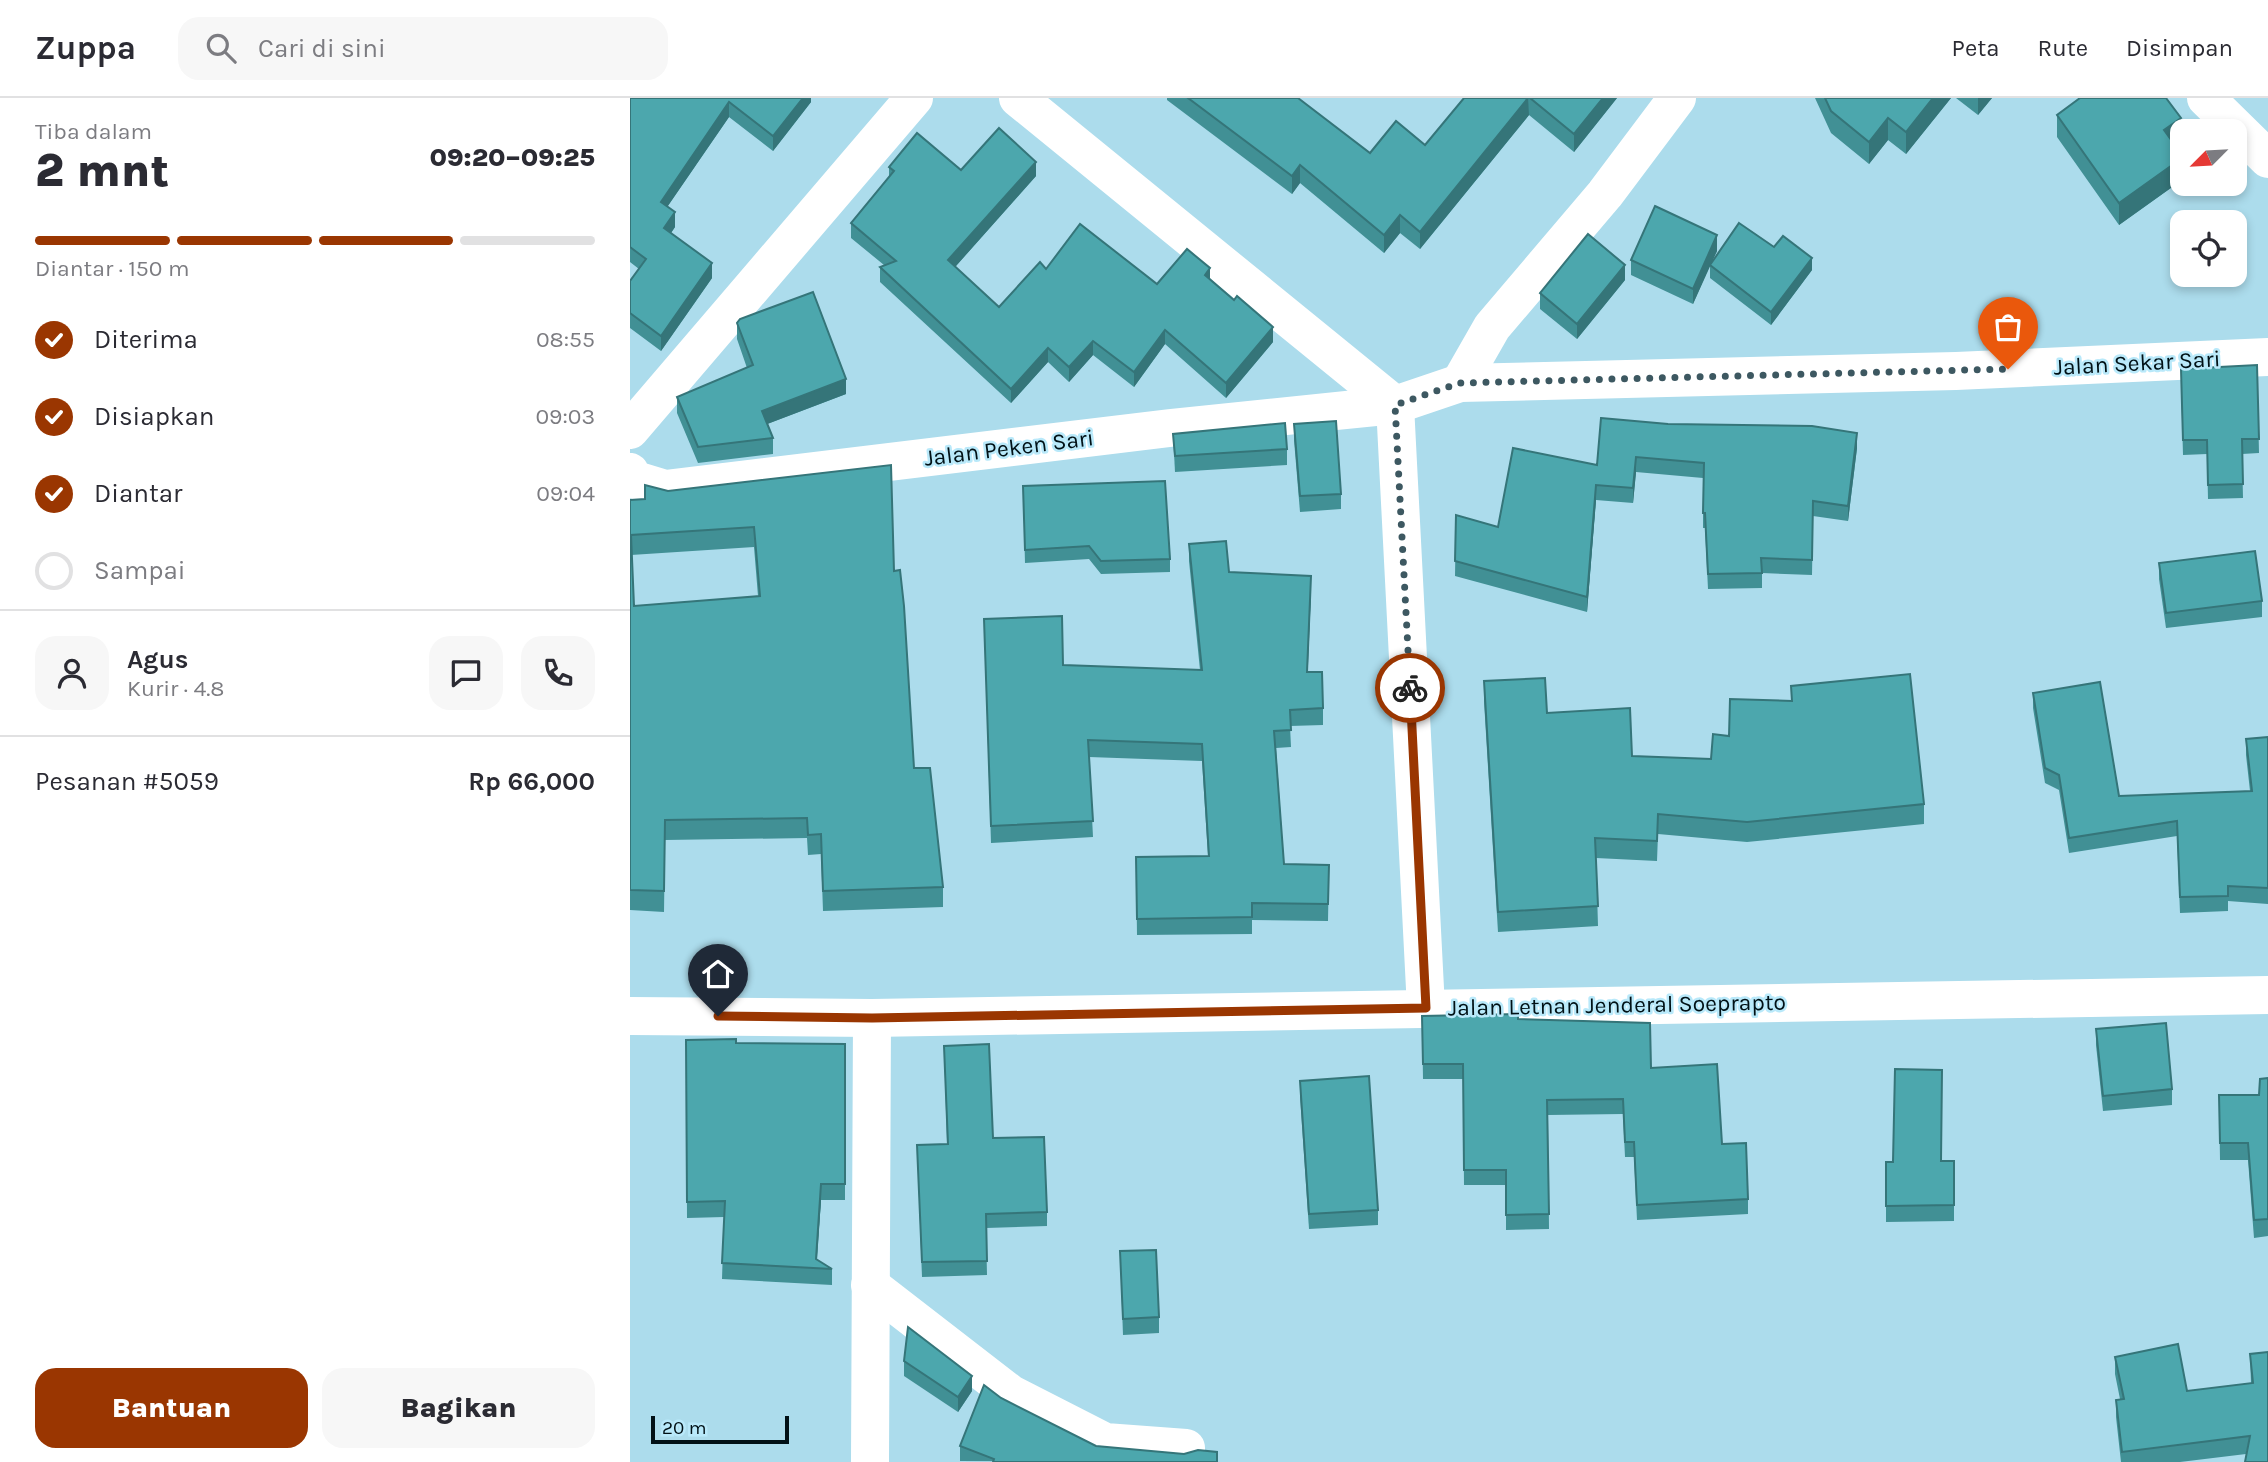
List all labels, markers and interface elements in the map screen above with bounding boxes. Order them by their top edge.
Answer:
search box [178,17,668,80]
text: Zuppa [35,29,136,67]
icon: search [202,29,240,67]
text: Cari di sini [258,33,386,64]
text: Peta [1952,34,1999,62]
text: Rute [2037,34,2088,62]
text: Disimpan [2126,34,2233,62]
text: Tiba dalam [35,118,152,145]
north arrow [2170,119,2247,196]
map controls [2170,119,2247,287]
text: 09:20–09:25 [429,142,595,173]
text: 2 mnt [35,144,169,198]
button: locate [2170,210,2247,287]
text: Diantar · 150 m [35,255,189,282]
pin [1978,297,2038,369]
icon: bag [1989,308,2027,346]
icon: check [35,321,73,359]
text: Diterima [94,324,198,355]
text: 08:55 [536,326,595,353]
street label: Jalan Sekar Sari [2053,345,2221,381]
icon: check [35,398,73,436]
text: Disiapkan [94,401,214,432]
text: 09:03 [535,403,595,430]
street label: Jalan Peken Sari [923,424,1095,472]
icon: check [35,475,73,513]
text: Diantar [94,478,182,509]
text: 09:04 [536,480,595,507]
text: Sampai [94,555,186,586]
button: person [35,636,109,710]
button: chat [429,636,503,710]
button: phone [521,636,595,710]
text: Agus [127,644,188,675]
courier [1375,653,1445,723]
icon: bike [1391,669,1429,707]
text: Kurir · 4.8 [127,675,225,702]
text: Pesanan #5059 [35,766,219,797]
text: Rp 66,000 [468,766,595,797]
pin [688,944,748,1016]
icon: home [699,955,737,993]
street label: Jalan Letnan Jenderal Soeprapto [1448,989,1786,1021]
button: Bantuan [35,1368,308,1448]
button: Bagikan [322,1368,595,1448]
scale bar [651,1413,789,1445]
text: 20 m [662,1417,707,1439]

